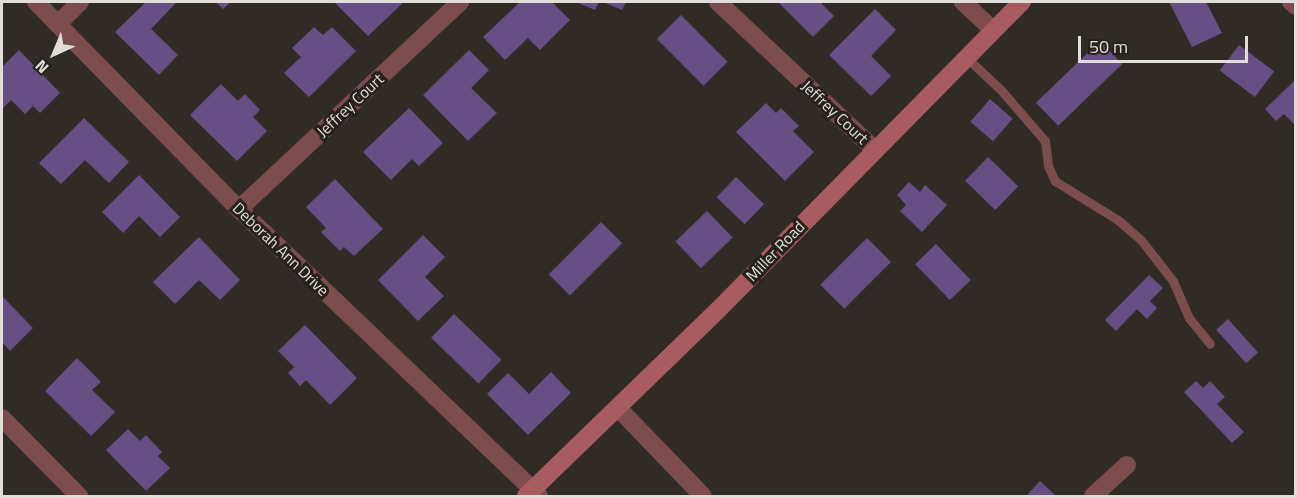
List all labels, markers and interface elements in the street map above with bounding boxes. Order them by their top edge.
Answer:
north arrow [24,24,84,84]
scale bar [1081,24,1250,62]
text: 50 m [1089,33,1128,60]
text: N [29,54,54,79]
street label: Jeffrey Court [313,69,387,141]
street label: Jeffrey Court [798,76,872,148]
street label: Deborah Ann Drive [229,198,333,300]
street label: Miller Road [742,217,808,285]

